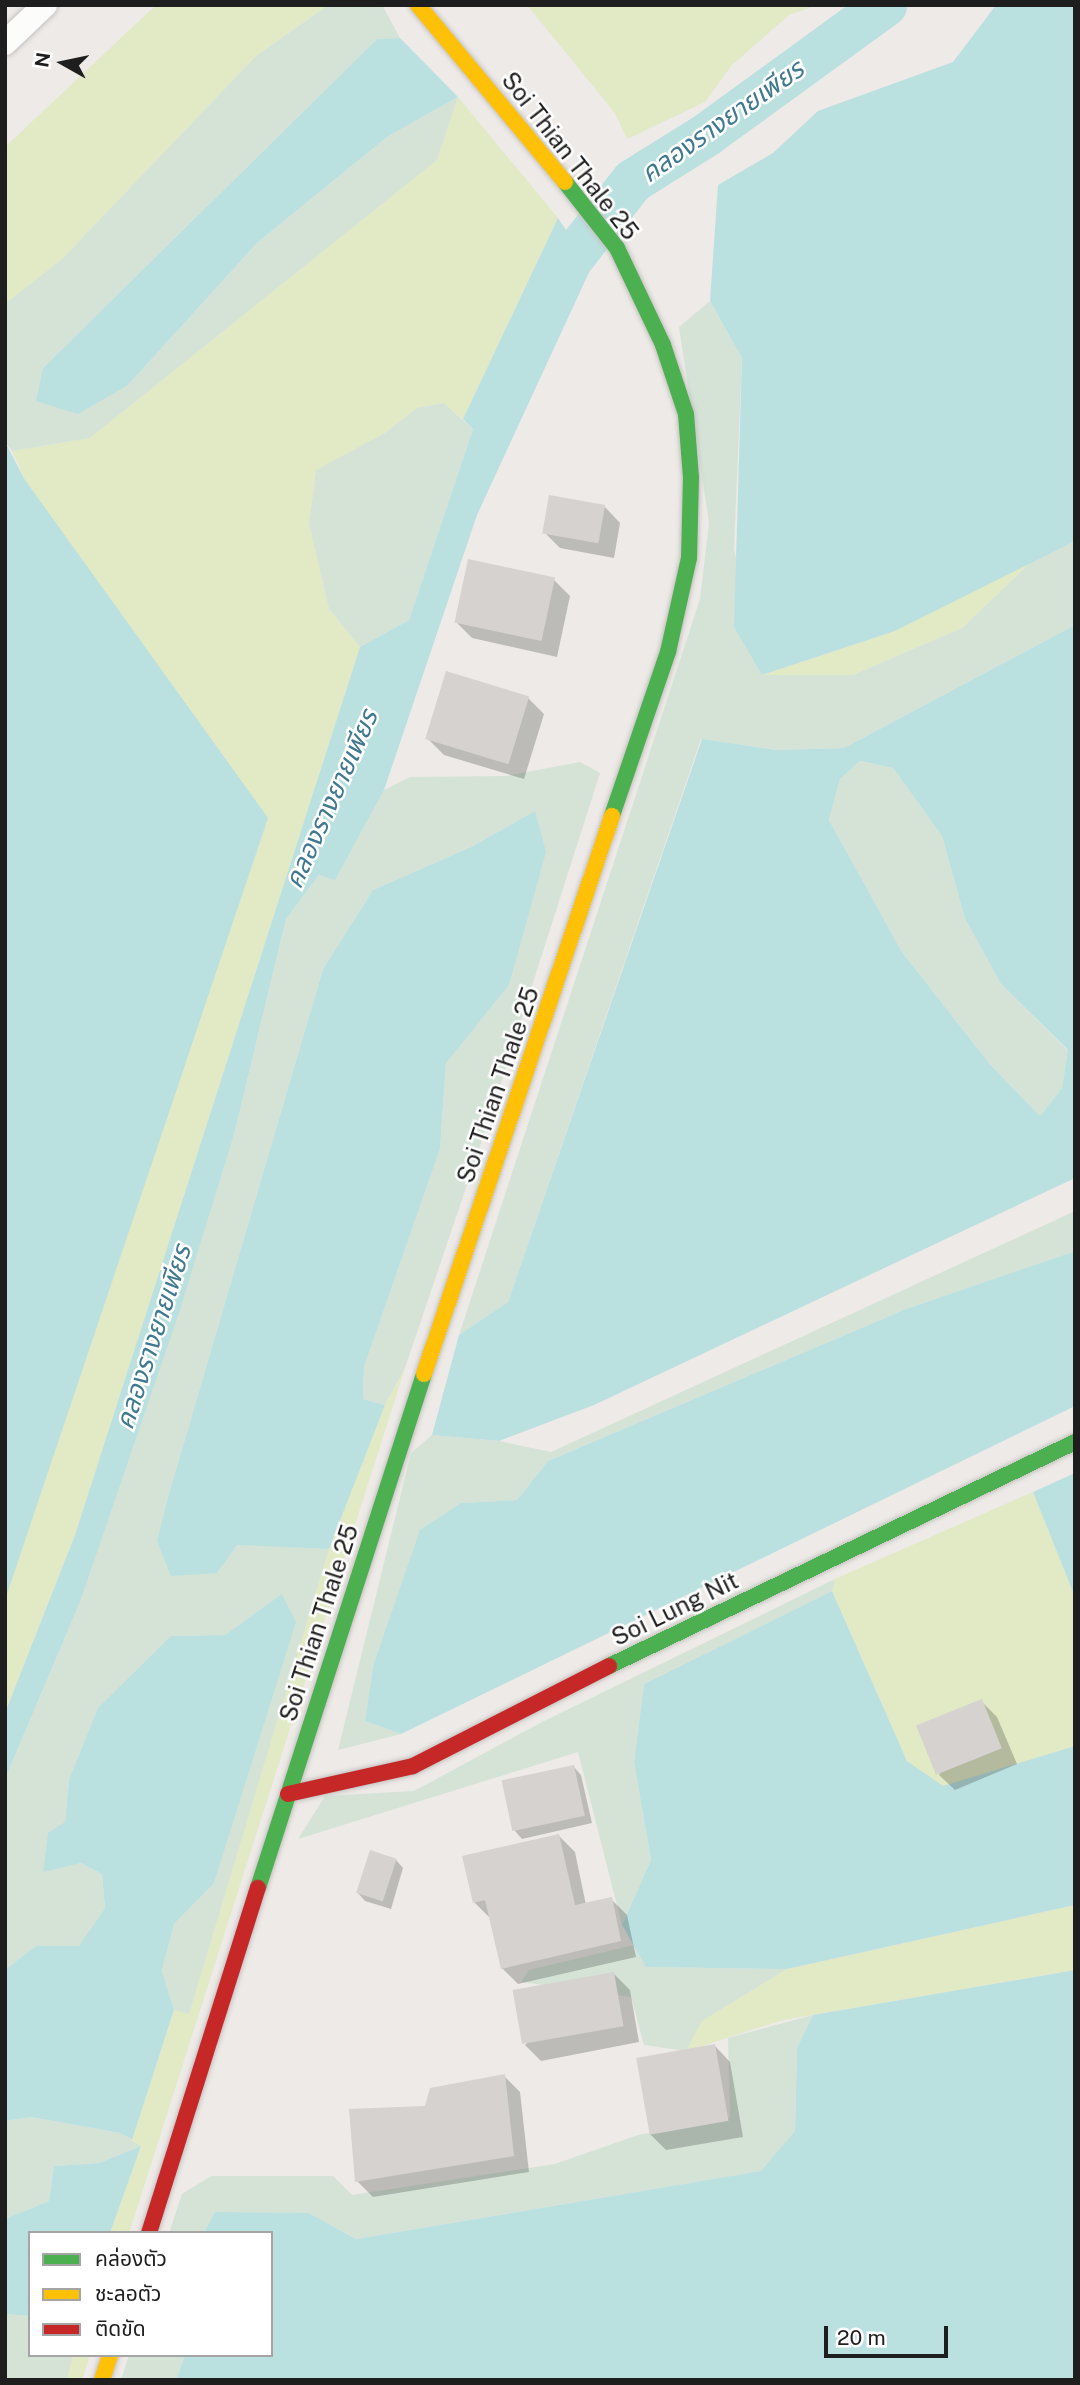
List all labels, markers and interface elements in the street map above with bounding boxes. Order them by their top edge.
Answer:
north arrow [28,28,98,98]
text: N [30,51,54,69]
water label: คลองรางยายเพียร [635,53,809,189]
street label: Soi Thian Thale 25 [495,66,645,246]
water label: คลองรางยายเพียร [278,705,384,893]
street label: Soi Thian Thale 25 [451,983,545,1187]
water label: คลองรางยายเพียร [109,1241,197,1433]
street label: Soi Thian Thale 25 [274,1521,364,1725]
street label: Soi Lung Nit [607,1566,743,1652]
legend [28,2231,273,2357]
text: คล่องตัว [95,2246,167,2271]
text: ชะลอตัว [95,2281,161,2306]
scale bar [828,2312,952,2356]
text: ติดขัด [95,2316,146,2341]
text: 20 m [837,2325,886,2350]

